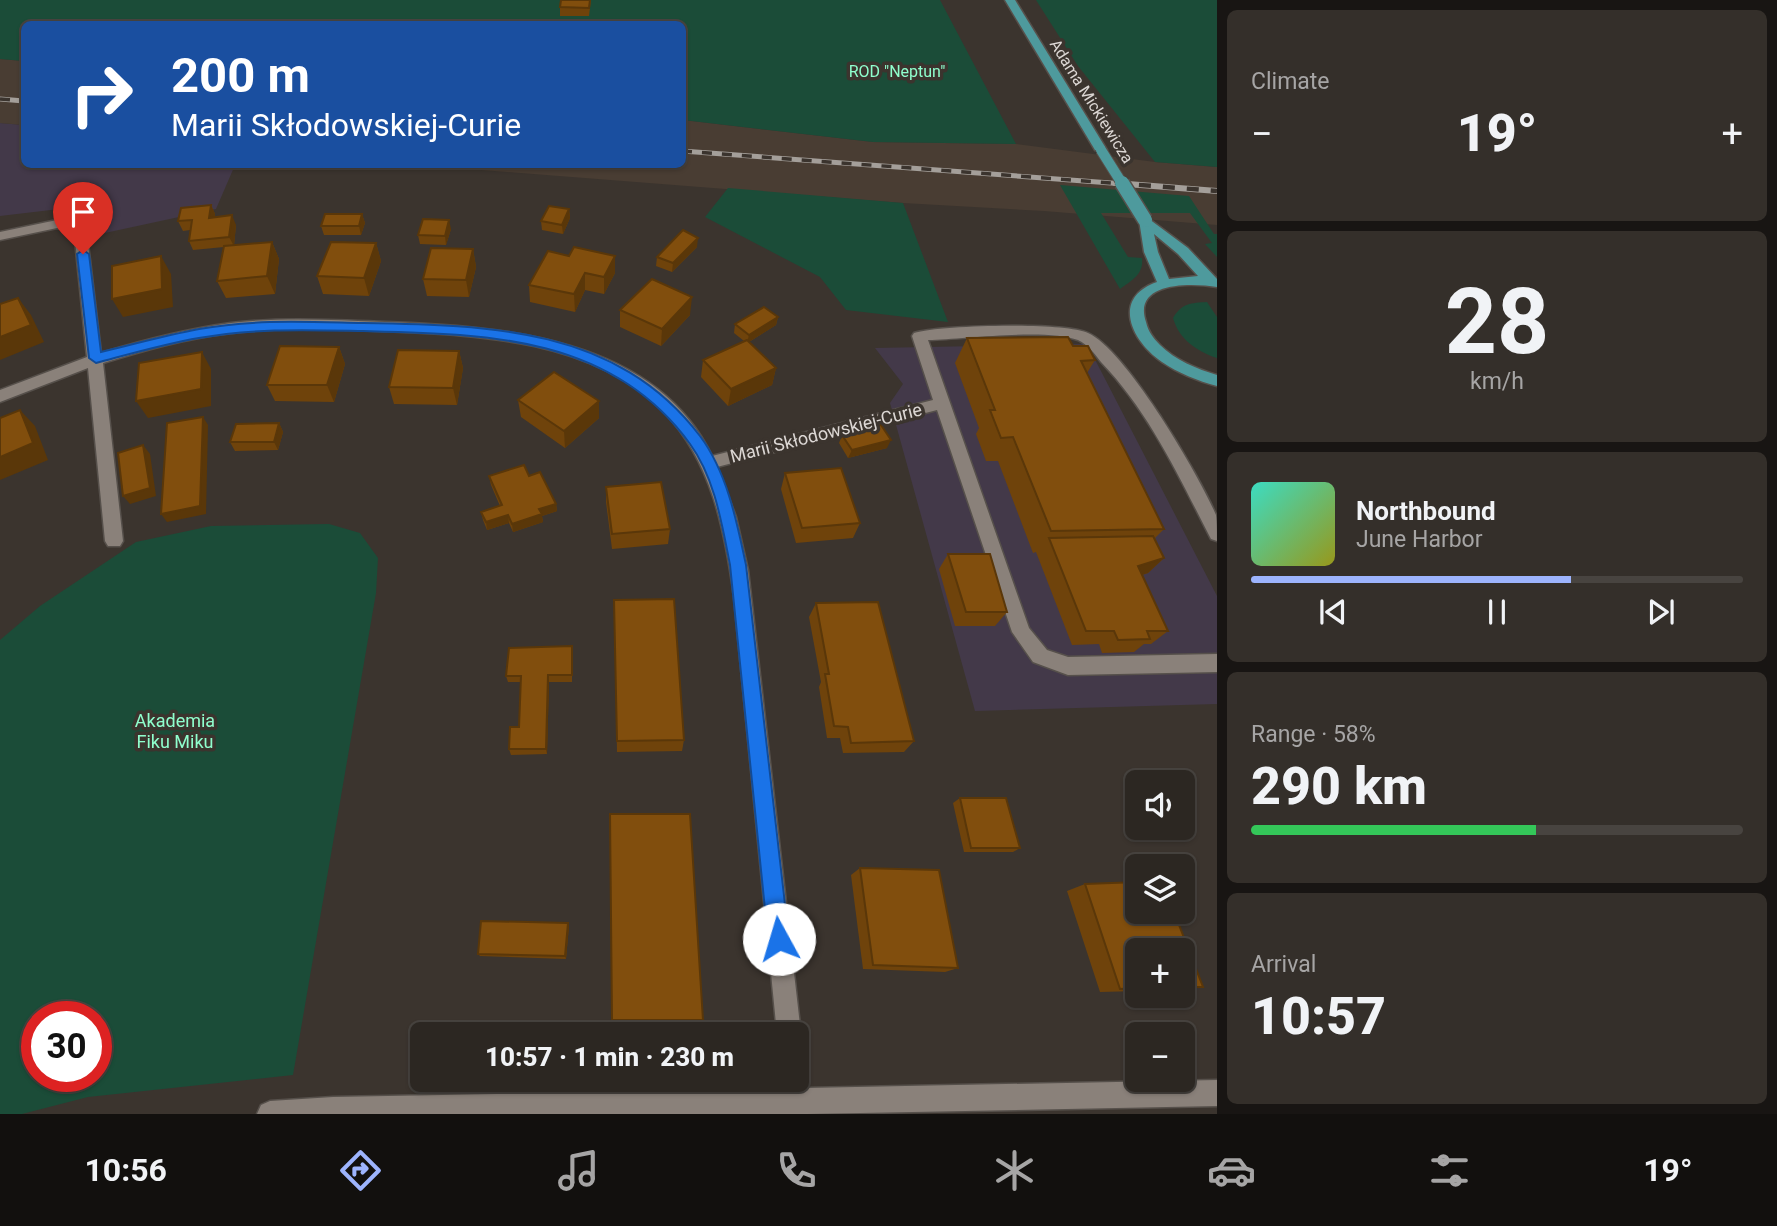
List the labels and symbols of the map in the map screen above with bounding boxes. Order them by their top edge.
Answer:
street label: Adama Mickiewicza [1046,36,1137,167]
park label: ROD "Neptun" [849,62,945,81]
pin [53,182,113,254]
street label: Marii Skłodowskiej-Curie [728,398,924,467]
park label: Akademia Fiku Miku [135,710,215,752]
position arrow [742,902,816,976]
speed limit sign: 30 [21,1001,112,1092]

